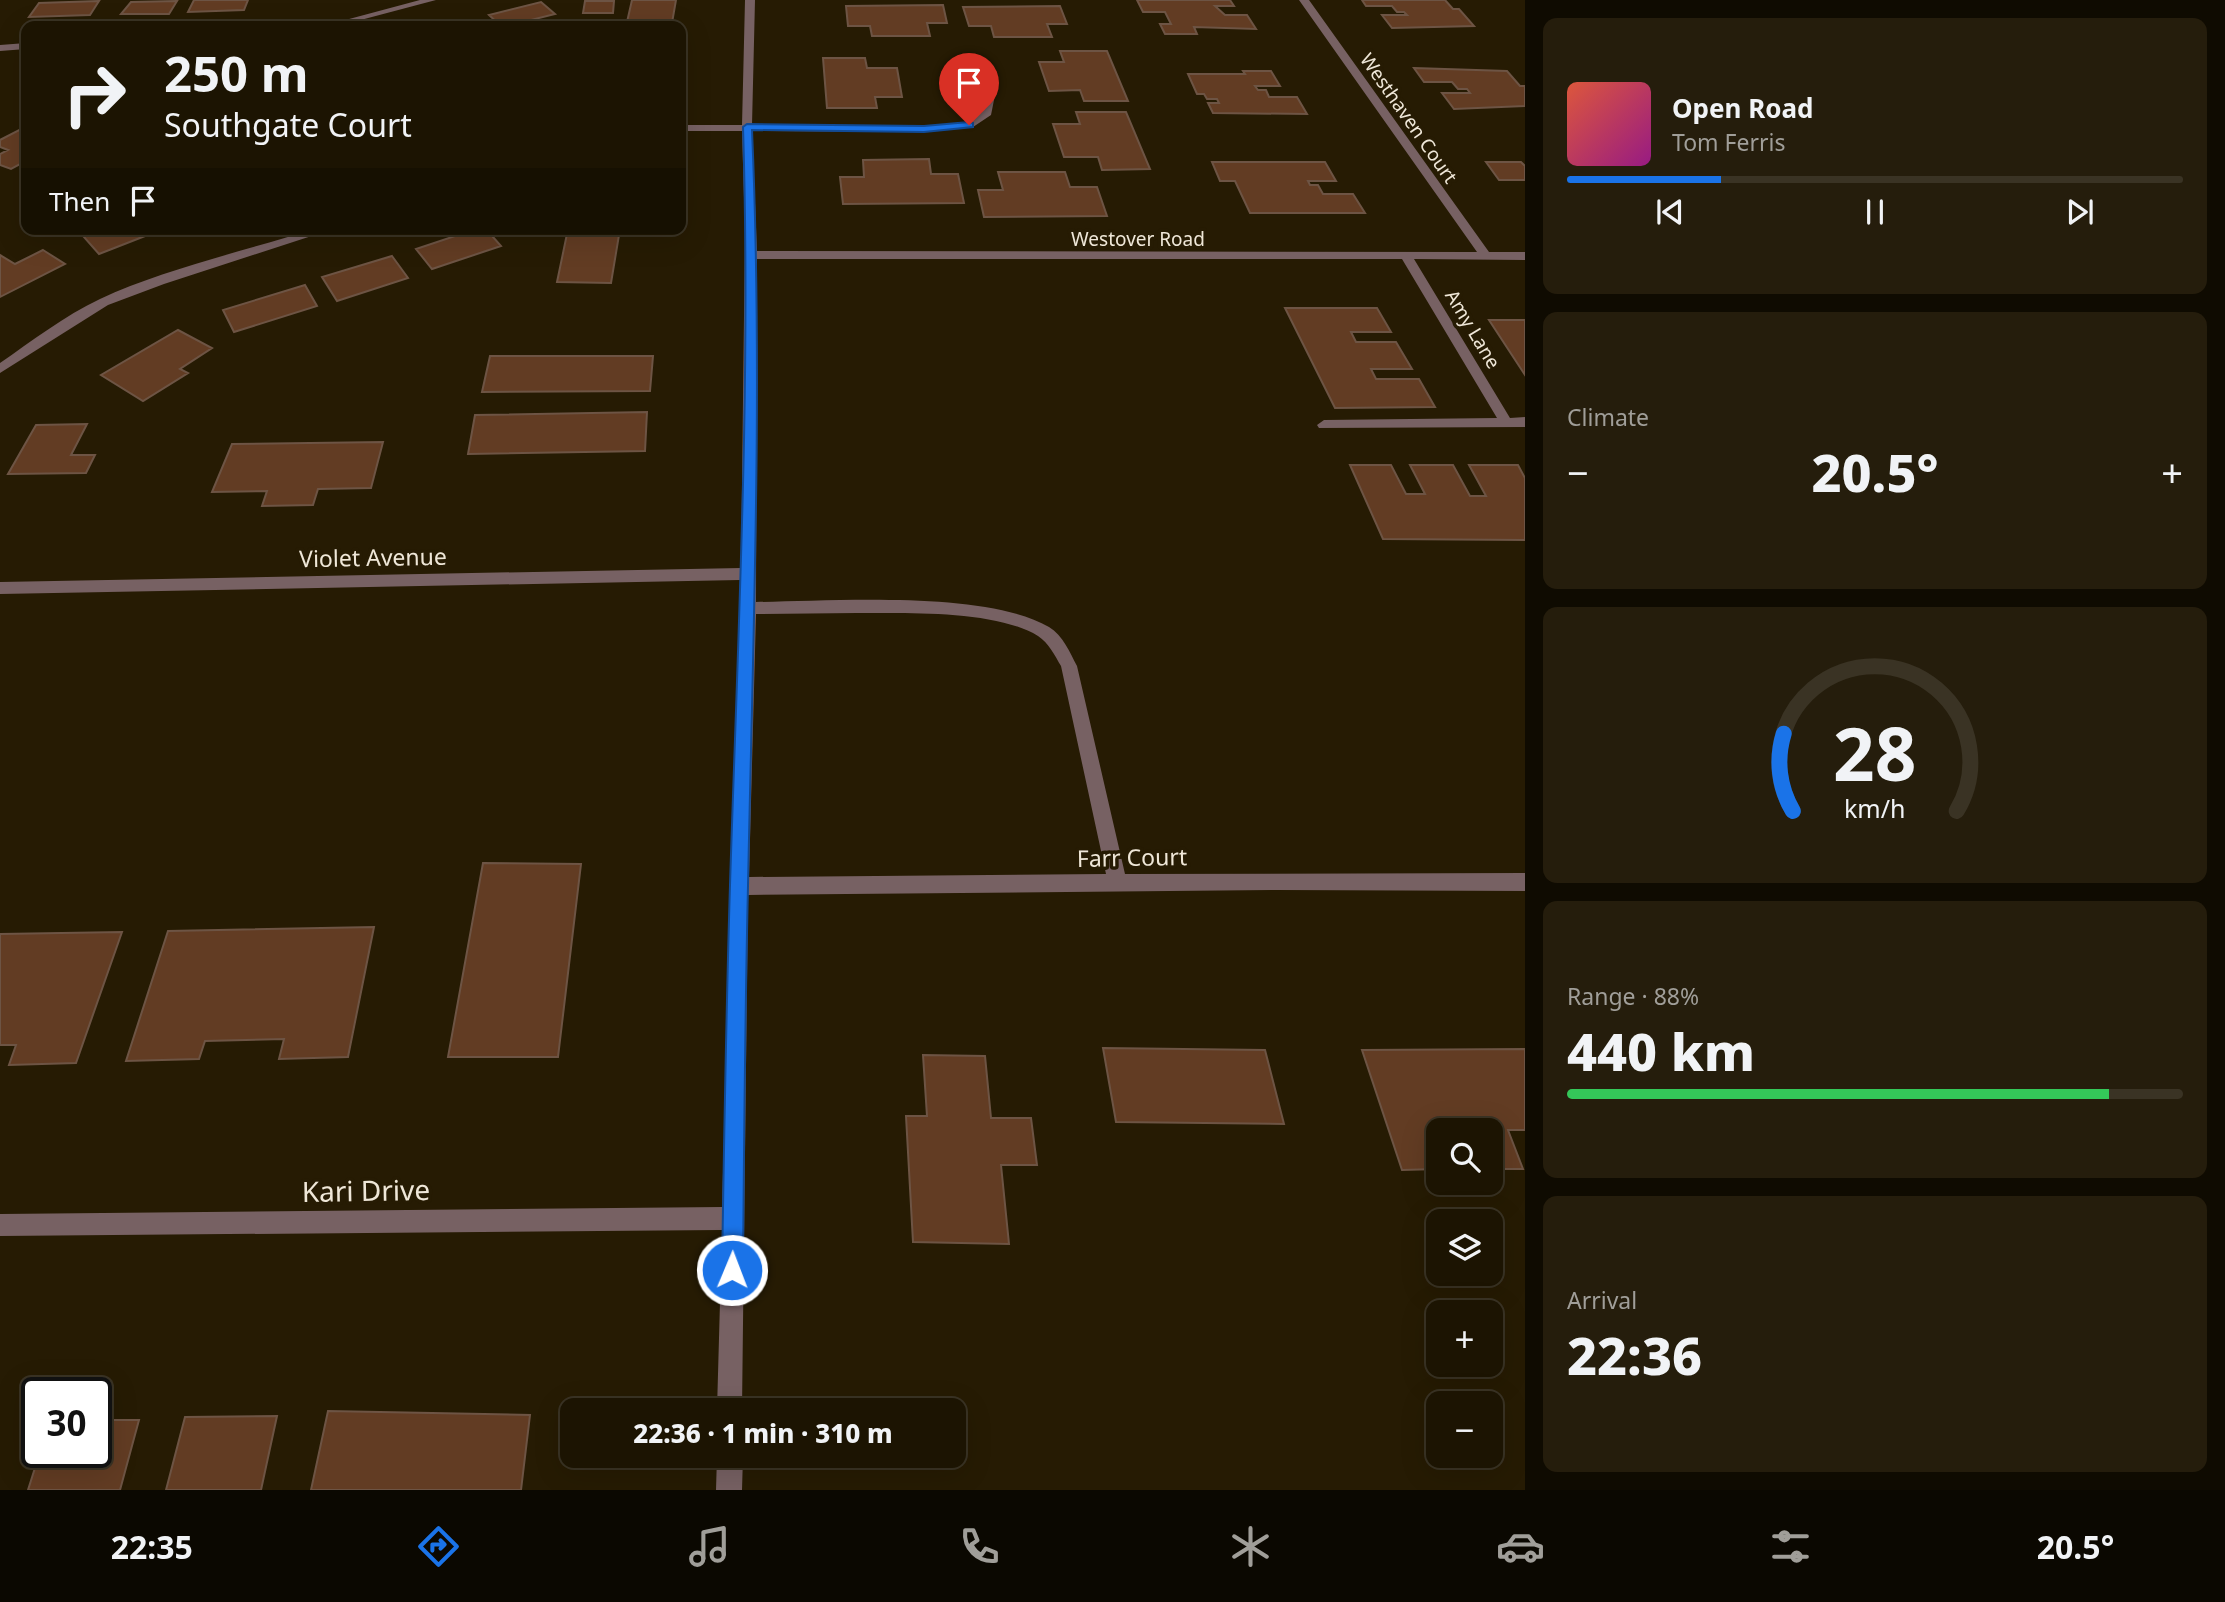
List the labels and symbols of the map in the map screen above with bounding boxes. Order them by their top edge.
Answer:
street label: Westhaven Court [1354,48,1464,188]
pin [939,53,999,125]
street label: Westover Road [1071,226,1205,252]
street label: Amy Lane [1439,285,1507,373]
street label: Violet Avenue [299,540,447,574]
street label: Farr Court [1077,840,1187,874]
street label: Kari Drive [301,1170,430,1210]
position arrow [695,1233,769,1307]
speed limit sign: 30 [21,1377,112,1468]

